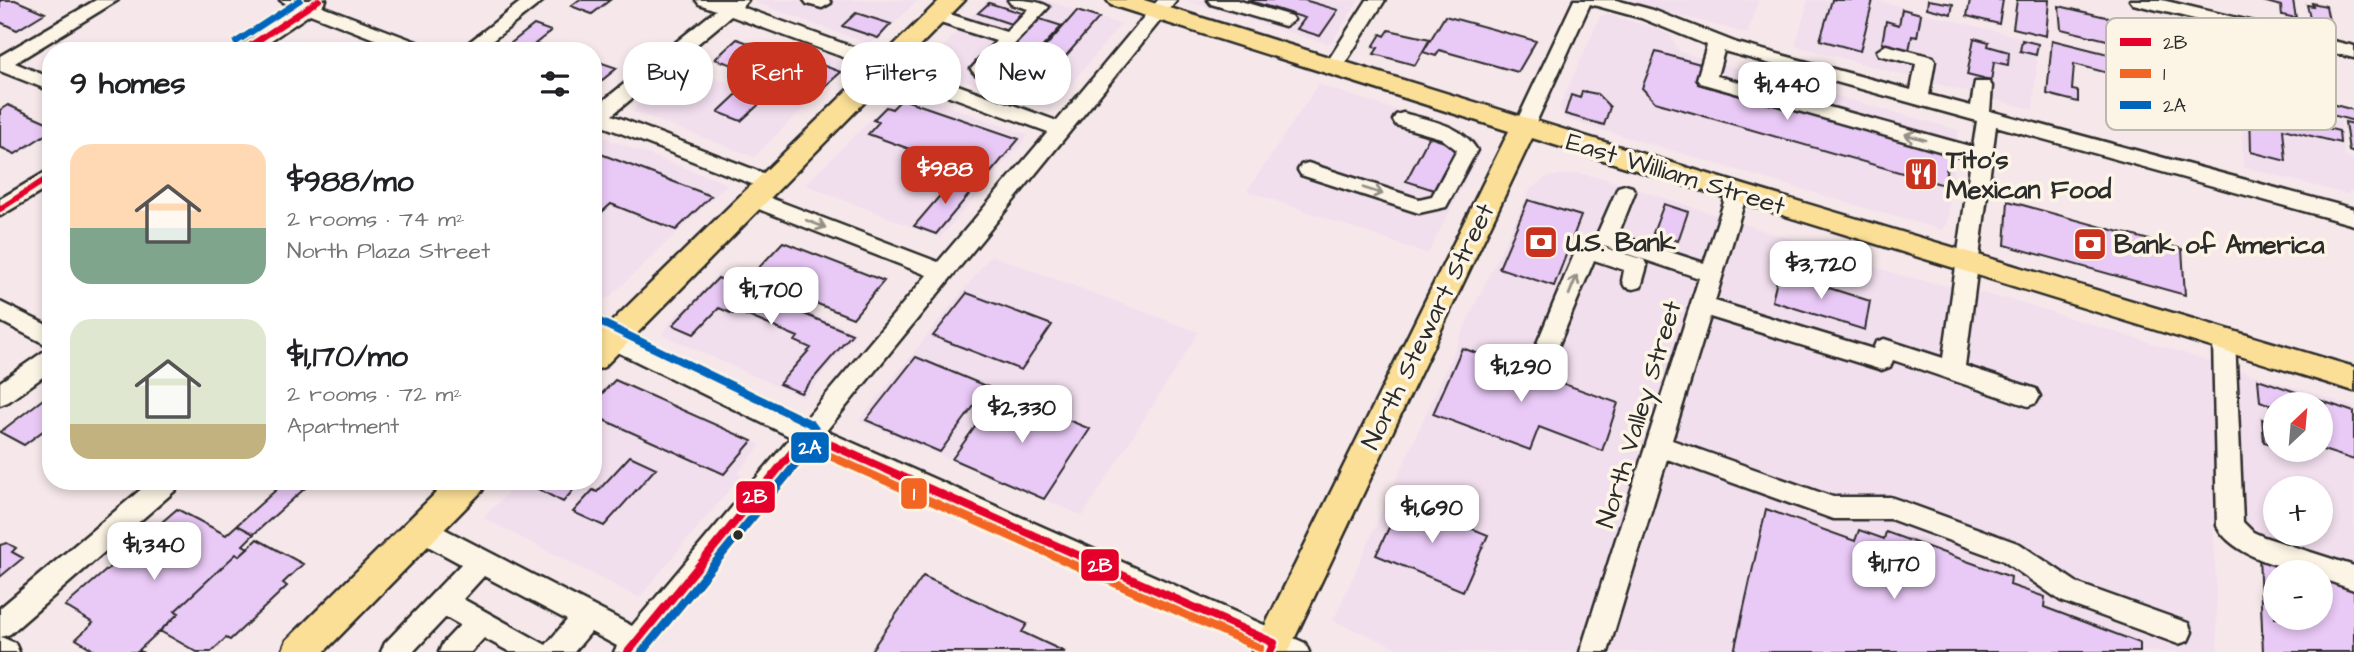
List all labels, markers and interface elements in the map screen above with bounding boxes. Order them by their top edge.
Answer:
legend [2106,18,2336,130]
text: 2B [2163,30,2188,57]
chip: Buy [623,42,713,105]
chip: Rent [727,42,827,105]
chip: Filters [841,42,961,105]
chip: New [975,42,1071,105]
text: 1 [2163,61,2166,88]
pin: $1,440 [1730,62,1844,122]
text: 9 homes [70,63,185,105]
icon: filters [536,65,574,103]
text: $1,440 [1754,69,1820,101]
text: 2A [2163,93,2186,120]
street label: East William Street [1562,124,1790,225]
one-way arrow [1904,130,1926,143]
place label: Tito's Mexican Food [1945,142,2112,208]
pin: $988 [904,146,986,206]
text: $988 [917,153,973,185]
restaurant icon: Tito's Mexican Food [1902,155,1940,193]
text: $988/mo [287,161,414,203]
icon: home [126,172,210,256]
one-way arrow [1362,186,1384,198]
street label: North Stewart Street [1353,197,1503,456]
text: 2 rooms · 74 m² [287,203,465,235]
one-way arrow [805,218,827,231]
bank icon: U.S. Bank [1522,223,1560,261]
place label: U.S. Bank [1566,225,1677,261]
bank icon: Bank of America [2071,225,2109,263]
place label: Bank of America [2114,227,2325,263]
text: North Plaza Street [287,235,490,267]
pin: $3,720 [1764,242,1878,301]
text: $3,720 [1786,248,1856,280]
pin: $1,700 [714,268,828,327]
text: $1,700 [739,274,803,306]
one-way arrow [1567,274,1580,296]
street label: North Valley Street [1587,296,1693,533]
text: $1,170/mo [287,336,408,378]
pin: $1,290 [1464,344,1578,404]
icon: home [126,347,210,431]
text: $1,290 [1491,351,1551,383]
text: 2 rooms · 72 m² [287,378,462,410]
pin: $2,330 [965,386,1079,445]
text: $2,330 [988,392,1056,424]
north arrow [2263,392,2333,462]
map controls [2263,392,2333,630]
text: Apartment [287,410,399,442]
line badge: 2A [790,431,830,464]
text: 2A [797,435,822,462]
button: + [2263,476,2333,546]
line badge: 1 [900,477,928,510]
line badge: 2B [735,480,776,514]
text: 1 [913,481,916,508]
text: 2B [742,484,768,511]
pin: $1,690 [1375,486,1489,545]
text: $1,690 [1401,492,1463,524]
pin: $1,340 [97,522,211,582]
unlabelled marker [731,528,745,542]
text: $1,340 [123,529,185,561]
pin: $1,170 [1837,542,1951,601]
line badge: 2B [1080,548,1120,582]
text: $1,170 [1868,548,1920,580]
text: 2B [1087,553,1113,580]
button: − [2263,560,2333,630]

